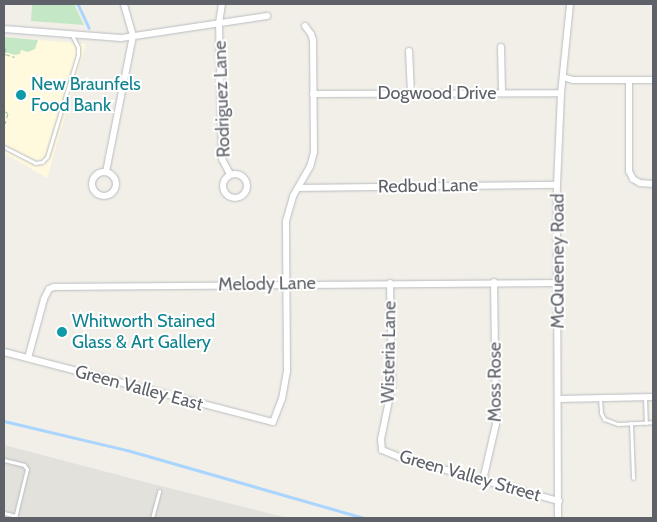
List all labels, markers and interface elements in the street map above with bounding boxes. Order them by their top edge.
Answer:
street label: Rodriguez Lane [209,40,235,158]
place label: New Braunfels Food Bank [31,74,141,116]
street label: Dogwood Drive [377,82,497,104]
marker: New Braunfels Food Bank [15,89,27,101]
street label: Redbud Lane [378,174,478,198]
street label: McQueeney Road [547,193,569,329]
street label: Melody Lane [218,272,316,296]
street label: Wisteria Lane [377,301,401,403]
place label: Whitworth Stained Glass & Art Gallery [72,311,215,354]
marker: Whitworth Stained Glass & Art Gallery [56,326,68,338]
street label: Moss Rose [484,342,506,422]
street label: Green Valley East [73,361,205,415]
street label: Green Valley Street [397,446,543,506]

